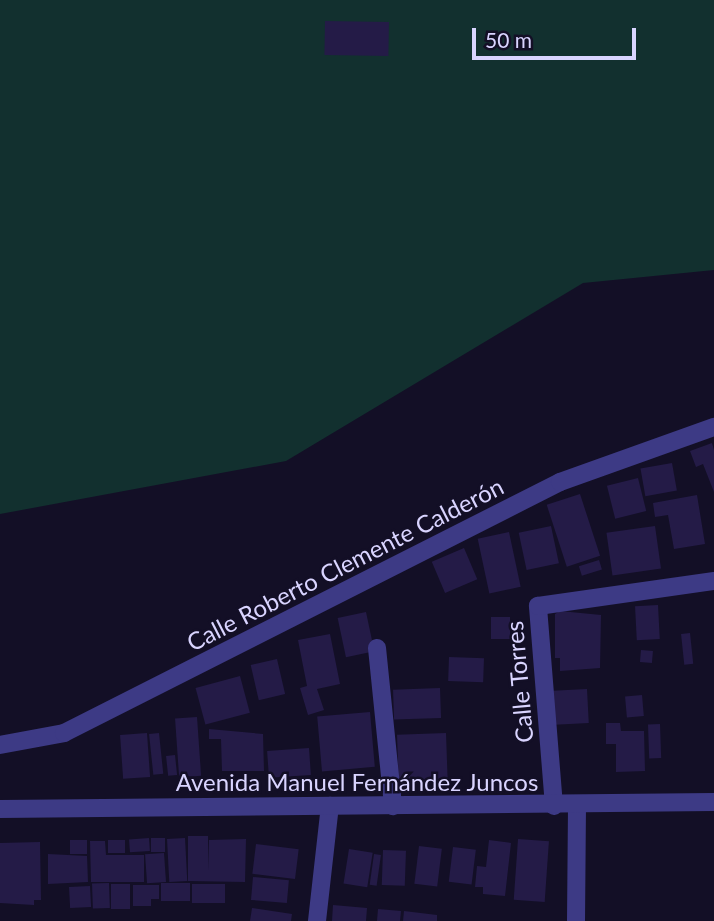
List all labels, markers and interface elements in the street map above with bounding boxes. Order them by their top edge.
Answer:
scale bar [476,14,640,58]
text: 50 m [485,27,532,52]
street label: Calle Roberto Clemente Calderón [182,471,508,657]
street label: Calle Torres [499,619,539,745]
street label: Avenida Manuel Fernández Juncos [175,768,539,796]

